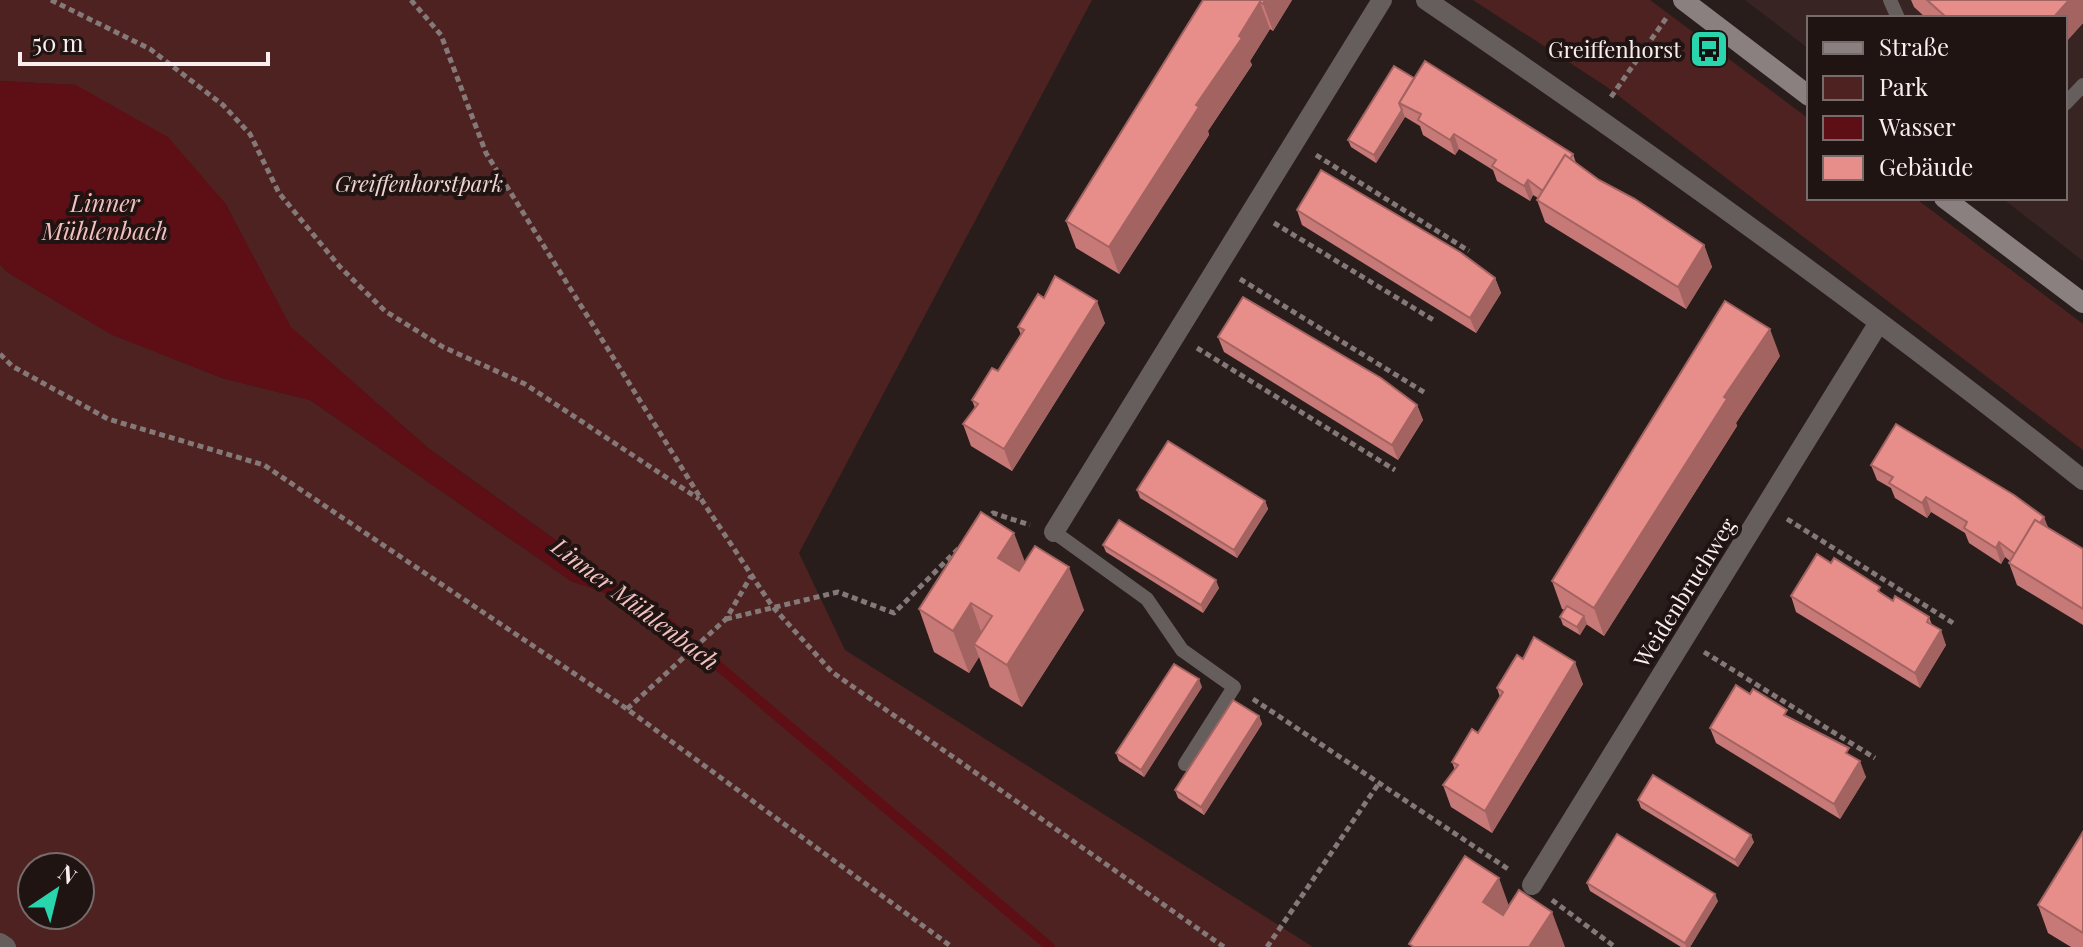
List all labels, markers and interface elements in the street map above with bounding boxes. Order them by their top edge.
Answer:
scale bar [20,16,268,66]
legend [1807,16,2067,200]
text: 50 m [32,26,84,58]
bus stop icon: Greiffenhorst [1688,28,1730,70]
text: Straße [1879,30,1949,62]
place label: Greiffenhorst [1548,34,1682,64]
text: Park [1879,70,1929,102]
text: Wasser [1878,110,1956,142]
text: Gebäude [1879,150,1974,182]
park label: Greiffenhorstpark [335,168,503,198]
water label: Linner Mühlenbach [41,186,168,246]
street label: Weidenbruchweg [1625,511,1742,673]
water label: Linner Mühlenbach [545,529,726,676]
north arrow [16,851,96,931]
text: N [53,857,83,891]

